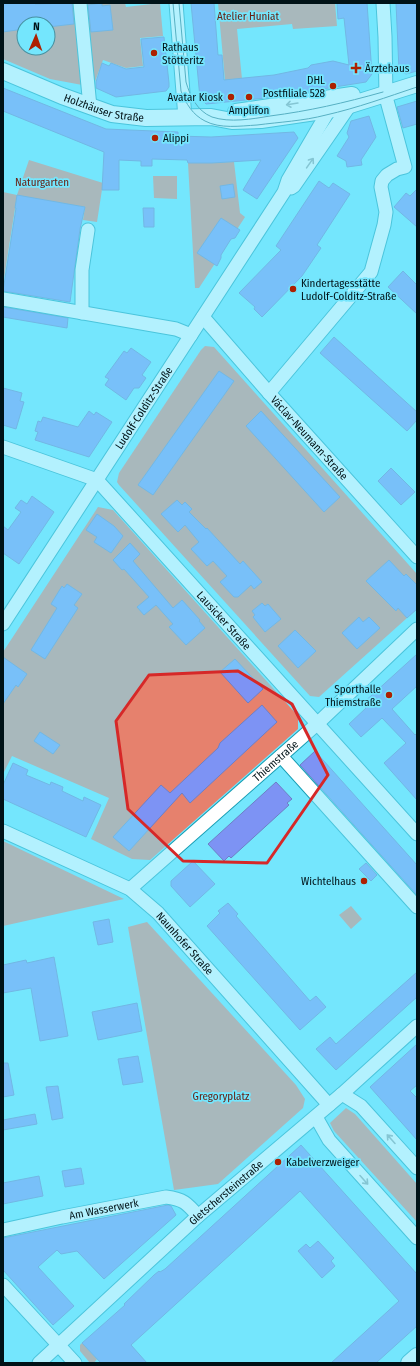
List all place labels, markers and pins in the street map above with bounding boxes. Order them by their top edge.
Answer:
place label: Rathaus Stötteritz [162,41,204,67]
marker: Rathaus Stötteritz [149,48,159,58]
marker: Ärztehaus [350,62,362,74]
place label: Ärztehaus [365,62,410,75]
place label: DHL Postfiliale 528 [263,74,325,100]
marker: DHL Postfiliale 528 [328,81,338,91]
place label: Avatar Kiosk [168,91,224,104]
marker: Avatar Kiosk [226,92,236,102]
marker: Amplifon [244,92,254,102]
place label: Amplifon [229,104,269,117]
place label: Alippi [163,132,189,145]
marker: Alippi [150,133,160,143]
place label: Kindertagesstätte Ludolf-Colditz-Straße [301,277,396,303]
marker: Kindertagesstätte Ludolf-Colditz-Straße [288,284,298,294]
place label: Sporthalle Thiemstraße [325,683,381,709]
marker: Sporthalle Thiemstraße [384,690,394,700]
place label: Wichtelhaus [301,875,356,888]
marker: Wichtelhaus [359,876,369,886]
place label: Kabelverzweiger [286,1156,359,1169]
marker: Kabelverzweiger [273,1157,283,1167]

